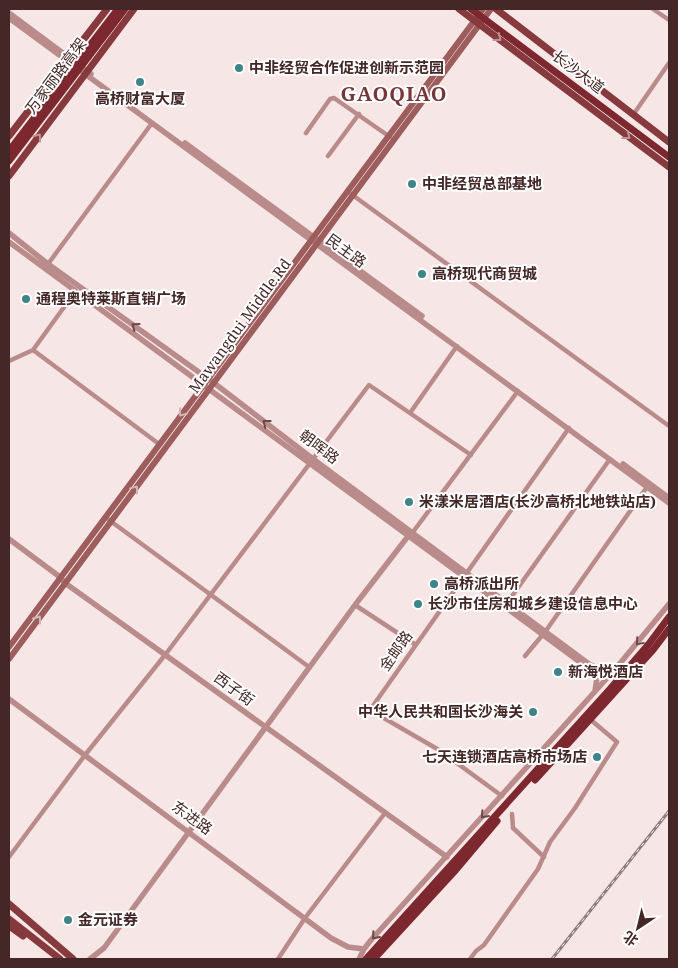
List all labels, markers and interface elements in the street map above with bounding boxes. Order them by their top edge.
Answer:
street label: 万家丽路高架 [20,33,90,117]
one-way arrow [492,33,501,41]
street label: 长沙大道 [549,45,609,97]
place label: 中非经贸合作促进创新示范园 [249,57,444,77]
marker: 中非经贸合作促进创新示范园 [233,62,245,74]
marker: 高桥财富大厦 [134,76,146,88]
district label: GAOQIAO [341,80,447,107]
place label: 高桥财富大厦 [95,88,185,108]
one-way arrow [621,131,630,139]
one-way arrow [32,133,41,143]
place label: 中非经贸总部基地 [422,173,542,193]
marker: 中非经贸总部基地 [406,178,418,190]
street label: 民主路 [323,229,371,272]
street label: Mawangdui Middle.Rd [184,254,295,397]
place label: 高桥现代商贸城 [432,263,537,283]
marker: 高桥现代商贸城 [416,268,428,280]
place label: 通程奥特莱斯直销广场 [36,288,186,308]
marker: 通程奥特莱斯直销广场 [20,293,32,305]
one-way arrow [132,324,141,332]
one-way arrow [179,407,188,417]
one-way arrow [263,420,272,428]
street label: 朝晖路 [296,425,344,468]
one-way arrow [129,486,137,495]
place label: 米漾米居酒店(长沙高桥北地铁站店) [419,491,656,511]
marker: 米漾米居酒店(长沙高桥北地铁站店) [403,496,415,508]
place label: 高桥派出所 [444,573,519,593]
marker: 高桥派出所 [428,578,440,590]
place label: 长沙市住房和城乡建设信息中心 [428,593,638,613]
marker: 长沙市住房和城乡建设信息中心 [412,598,424,610]
one-way arrow [32,616,40,625]
street label: 金邮路 [374,626,416,675]
one-way arrow [635,636,644,645]
place label: 新海悦酒店 [568,661,643,681]
marker: 新海悦酒店 [552,666,564,678]
street label: 西子街 [211,667,259,710]
place label: 中华人民共和国长沙海关 [358,701,523,721]
marker: 中华人民共和国长沙海关 [527,706,539,718]
place label: 七天连锁酒店高桥市场店 [422,746,587,766]
marker: 七天连锁酒店高桥市场店 [591,751,603,763]
street label: 东进路 [169,796,217,839]
one-way arrow [481,810,490,819]
north arrow [613,903,663,953]
place label: 金元证券 [78,909,138,929]
marker: 金元证券 [62,914,74,926]
text: 北 [619,927,641,951]
one-way arrow [372,930,381,939]

